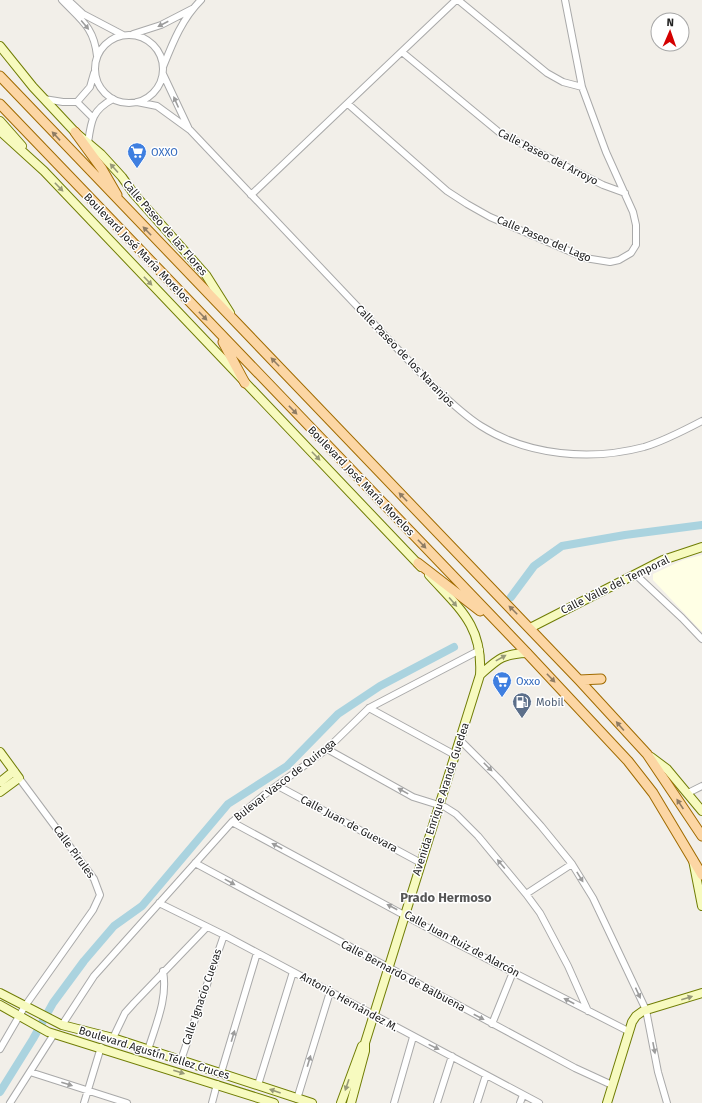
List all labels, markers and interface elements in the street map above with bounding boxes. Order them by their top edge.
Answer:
north arrow [650,12,690,52]
text: N [666,16,674,29]
one-way arrow [81,20,90,30]
one-way arrow [157,20,169,27]
one-way arrow [173,97,179,108]
street label: Calle Paseo del Arroyo [496,126,600,188]
one-way arrow [51,131,61,141]
supermarket icon: OXXO [126,141,148,169]
place label: OXXO [151,146,178,159]
one-way arrow [109,163,118,173]
street label: Calle Paseo de las Flores [120,178,210,278]
one-way arrow [54,182,64,192]
street label: Boulevard José María Morelos [81,190,193,306]
street label: Calle Paseo del Lago [495,213,593,265]
one-way arrow [142,226,152,236]
one-way arrow [144,276,153,286]
street label: Calle Paseo de los Naranjos [353,302,457,410]
one-way arrow [198,311,207,321]
one-way arrow [270,357,279,367]
one-way arrow [288,405,298,415]
street label: Boulevard José María Morelos [305,423,417,539]
one-way arrow [311,451,320,461]
one-way arrow [398,492,408,502]
one-way arrow [417,539,427,549]
street label: Calle Valle del Temporal [559,553,671,617]
one-way arrow [449,597,458,608]
one-way arrow [508,605,518,615]
one-way arrow [495,655,507,661]
supermarket icon: Oxxo [491,670,513,698]
one-way arrow [546,673,556,683]
place label: Oxxo [516,675,541,688]
fuel station icon: Mobil [511,691,533,719]
place label: Mobil [536,696,564,709]
street label: Avenida Enrique Aranda Guedea [410,721,472,877]
one-way arrow [616,721,625,731]
street label: Bulevar Vasco de Quiroga [231,736,339,824]
one-way arrow [483,762,493,772]
one-way arrow [397,788,409,795]
street label: Calle Juan de Guevara [298,793,400,855]
one-way arrow [676,798,684,809]
street label: Calle Pirules [51,823,97,881]
one-way arrow [271,843,283,849]
one-way arrow [496,859,505,869]
one-way arrow [576,872,584,882]
one-way arrow [224,879,235,886]
district label: Prado Hermoso [400,890,492,905]
one-way arrow [386,904,398,911]
street label: Calle Juan Ruiz de Alarcón [402,908,522,980]
street label: Calle Bernardo de Balbuena [339,938,467,1014]
street label: Calle Ignacio Cuevas [179,947,225,1047]
street label: Antonio Hernández M. [298,970,401,1034]
one-way arrow [635,988,641,999]
one-way arrow [682,995,694,1001]
one-way arrow [563,998,574,1004]
one-way arrow [474,1014,485,1020]
street label: Boulevard Agustín Téllez Cruces [77,1024,231,1082]
one-way arrow [230,1030,236,1042]
one-way arrow [651,1042,657,1055]
one-way arrow [428,1044,440,1050]
one-way arrow [306,1055,312,1067]
one-way arrow [173,1069,185,1075]
one-way arrow [344,1080,350,1092]
one-way arrow [62,1081,74,1087]
one-way arrow [269,1088,281,1094]

